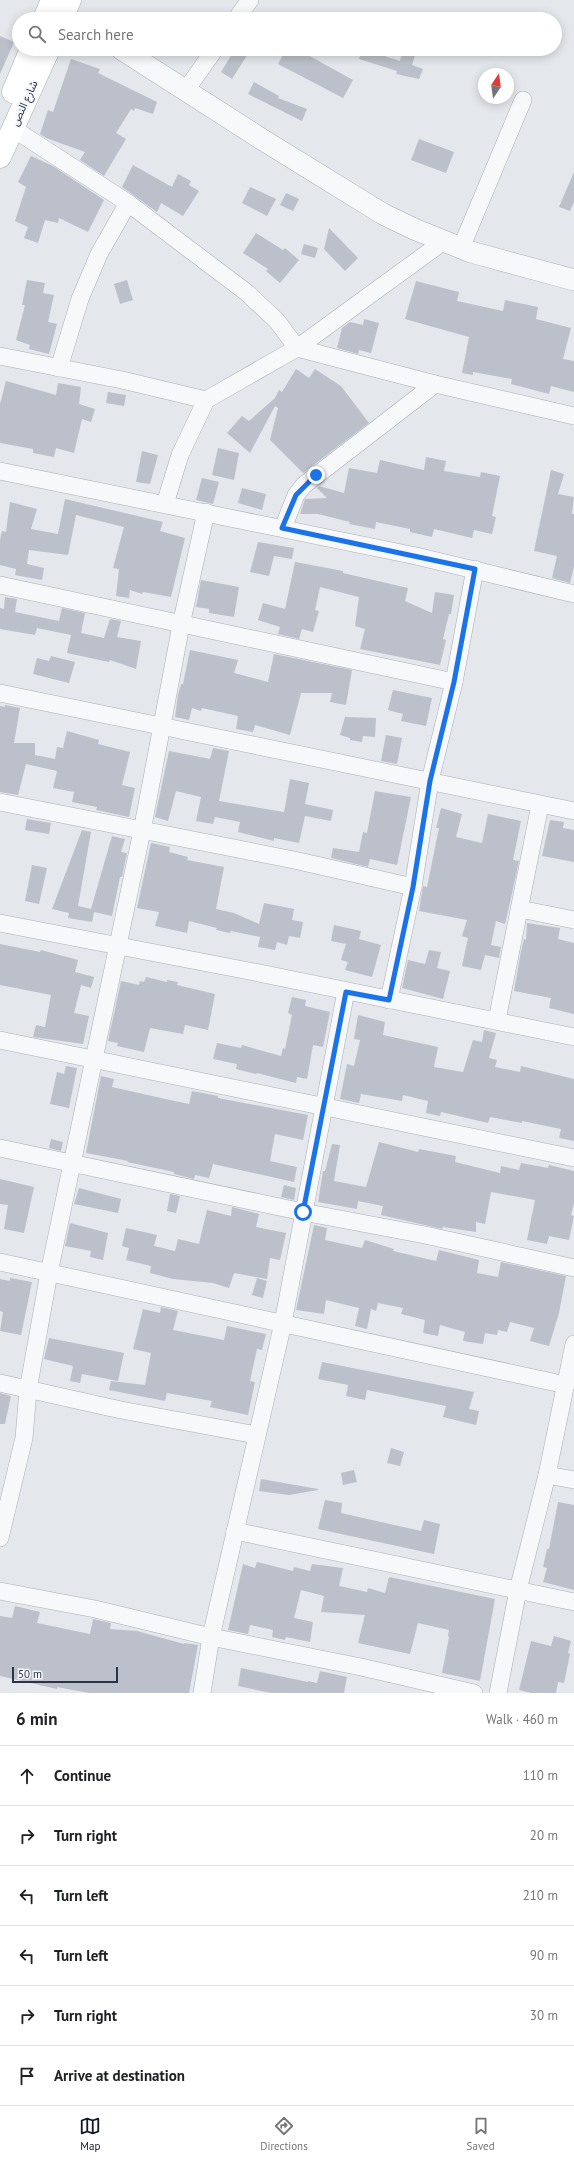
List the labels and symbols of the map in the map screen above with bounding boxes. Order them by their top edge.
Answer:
north arrow [478,68,514,104]
street label: شارع النص [7,78,42,128]
route end [307,466,325,484]
route start [294,1203,312,1221]
scale bar [12,1665,118,1684]

